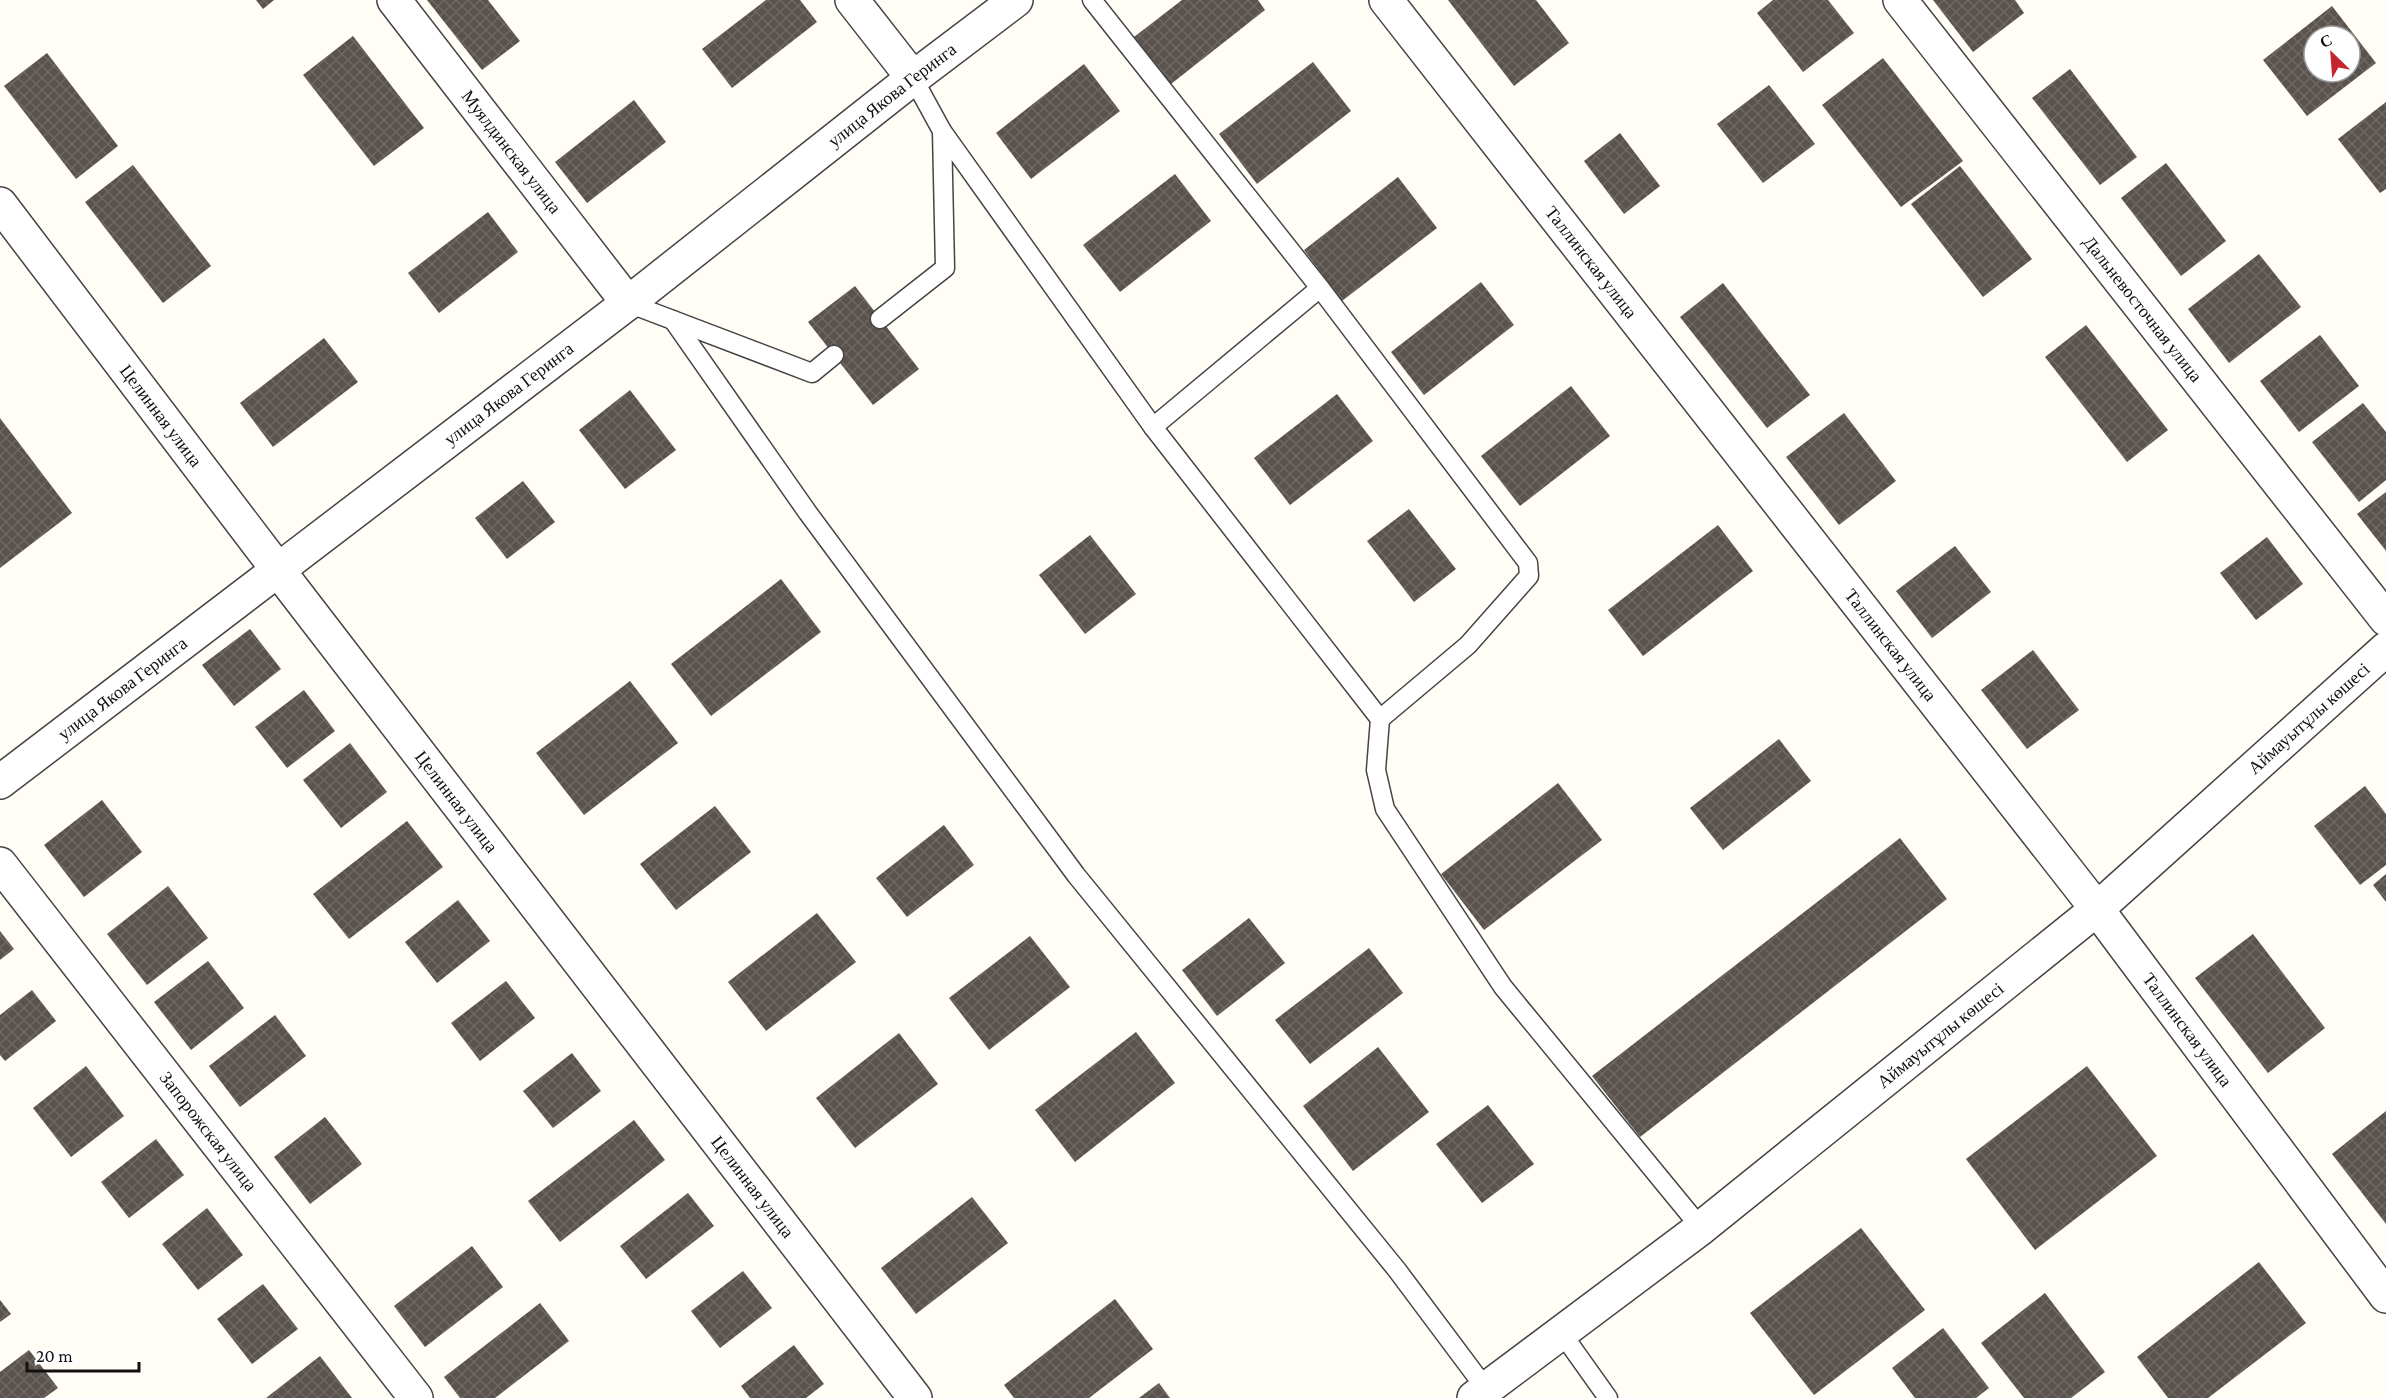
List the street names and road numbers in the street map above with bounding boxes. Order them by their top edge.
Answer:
street label: улица Якова Геринга [824,39,960,151]
street label: Муялдинская улица [457,86,565,218]
street label: Таллинская улица [1541,202,1641,322]
street label: Дальневосточная улица [2079,232,2206,386]
street label: улица Якова Геринга [440,338,577,449]
street label: Целинная улица [116,361,206,471]
street label: Таллинская улица [1841,585,1941,705]
street label: улица Якова Геринга [54,633,191,744]
street label: Аймауытұлы көшесі [2244,659,2374,778]
street label: Целинная улица [411,747,502,857]
street label: Таллинская улица [2138,969,2236,1091]
street label: Аймауытұлы көшесі [1873,978,2008,1092]
street label: Запорожская улица [156,1068,261,1195]
street label: Целинная улица [707,1132,798,1242]

